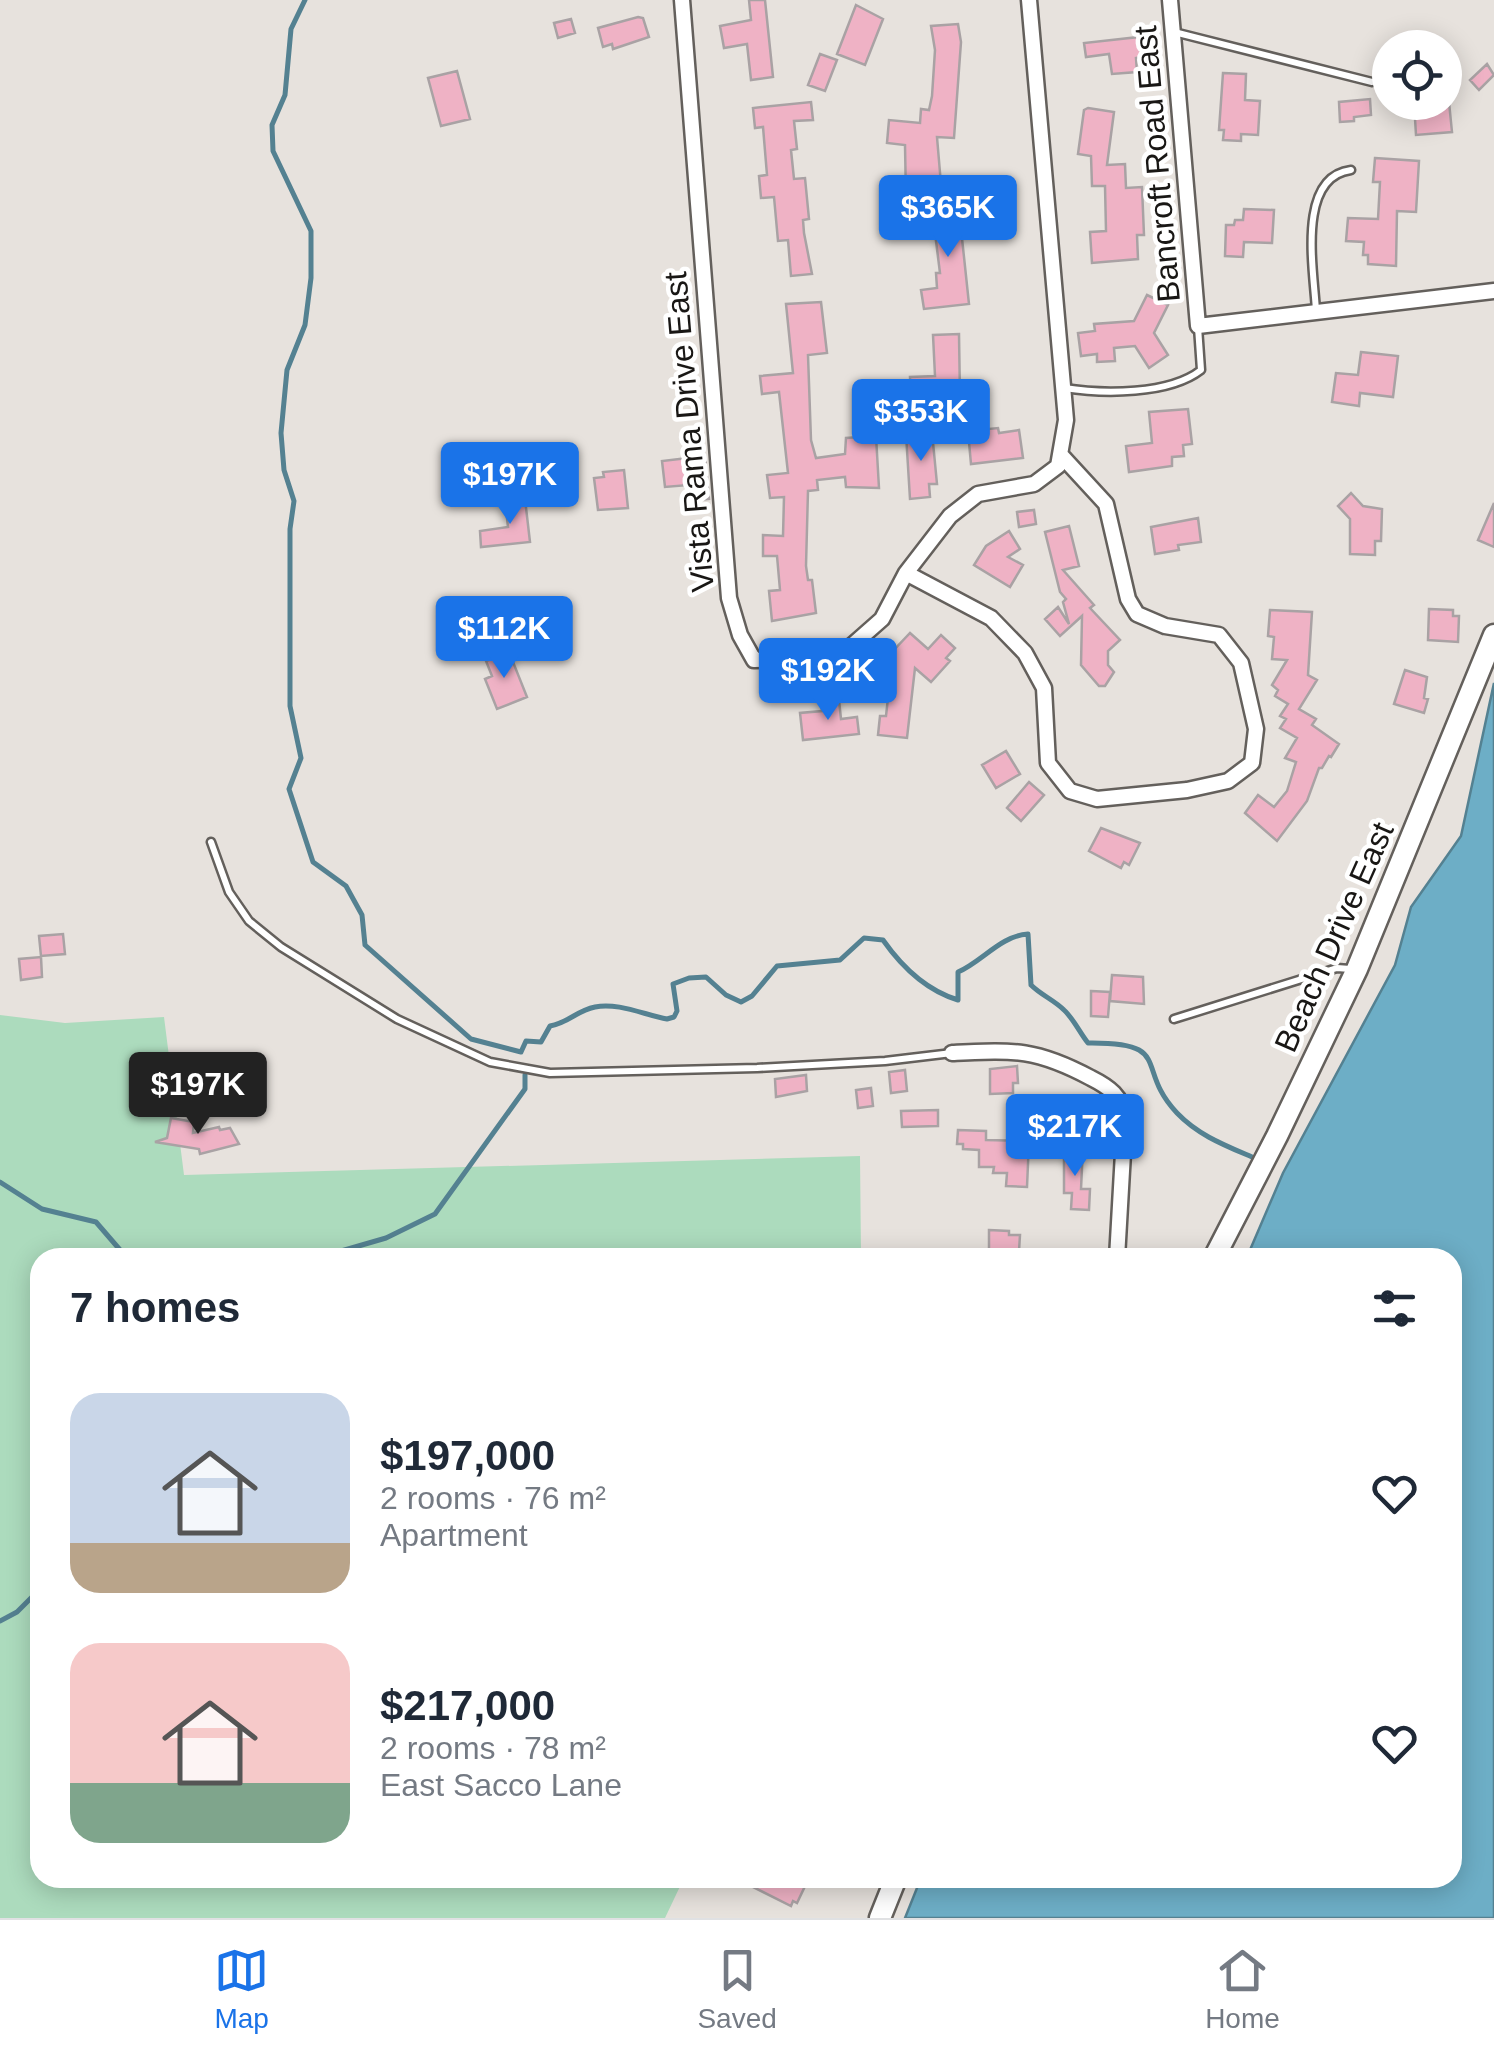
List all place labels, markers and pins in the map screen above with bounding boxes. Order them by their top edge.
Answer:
pin: $365K [878,175,1018,260]
pin: $353K [851,379,991,464]
pin: $197K [440,442,580,527]
pin: $112K [434,596,574,681]
pin: $192K [758,638,898,723]
pin: $197K [128,1052,268,1137]
pin: $217K [1005,1094,1145,1179]

